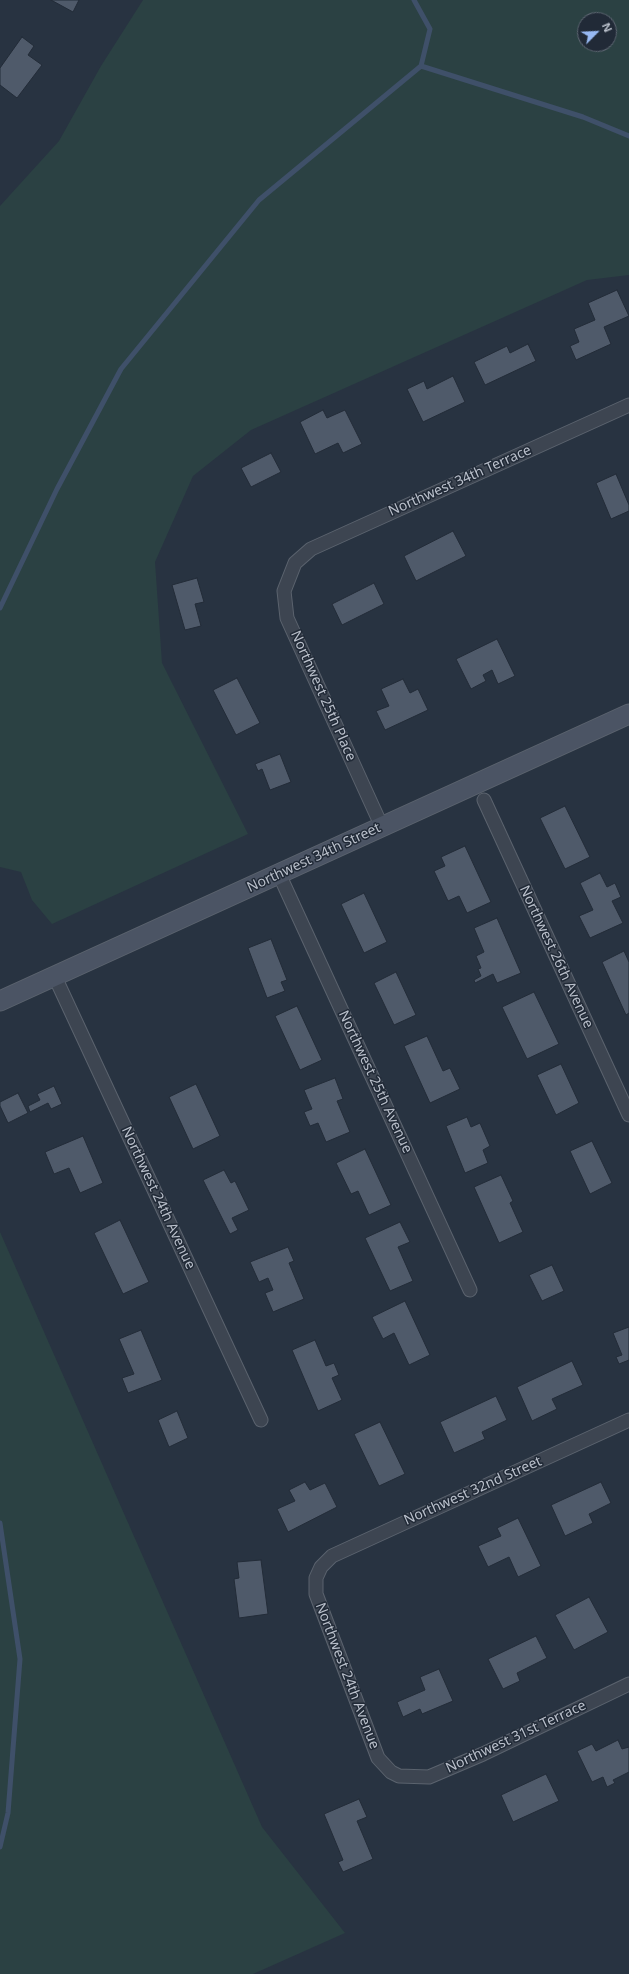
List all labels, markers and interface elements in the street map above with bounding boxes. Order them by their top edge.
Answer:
north arrow [577,12,617,52]
text: N [599,20,616,34]
street label: Northwest 34th Terrace [386,442,534,520]
street label: Northwest 25th Place [287,628,359,764]
street label: Northwest 34th Street [245,820,383,896]
street label: Northwest 26th Avenue [516,883,596,1031]
street label: Northwest 25th Avenue [335,1008,415,1156]
street label: Northwest 24th Avenue [118,1124,198,1272]
street label: Northwest 32nd Street [402,1453,544,1529]
street label: Northwest 24th Avenue [311,1600,383,1752]
street label: Northwest 31st Terrace [443,1697,589,1777]

